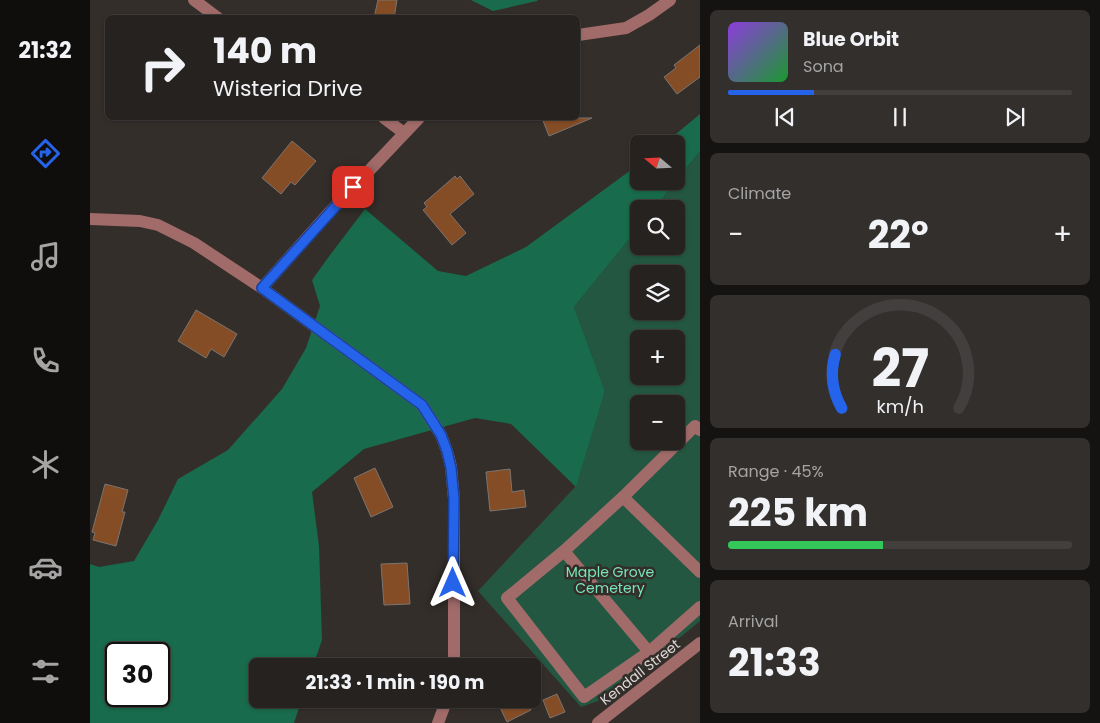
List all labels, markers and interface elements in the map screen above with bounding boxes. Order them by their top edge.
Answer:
text: 140 m [213,26,317,75]
text: Blue Orbit [803,26,899,53]
text: 21:32 [19,35,71,66]
icon: right [130,35,195,100]
text: Sona [803,55,844,78]
text: Wisteria Drive [213,73,363,104]
icon: previous [771,103,799,131]
icon: pause [886,103,914,131]
icon: next [1001,103,1029,131]
north arrow [630,135,685,190]
map controls [630,135,685,450]
icon: directions [28,136,63,171]
pin [332,166,374,208]
icon: arrive [339,173,367,201]
text: Climate [728,182,791,205]
button: search [630,200,685,255]
text: 22° [868,208,929,261]
text: − [728,215,743,254]
text: + [1053,215,1072,254]
icon: music [28,239,63,274]
button: layers [630,265,685,320]
button: + [630,330,685,385]
text: 27 [871,332,929,405]
icon: phone [28,343,63,378]
text: km/h [876,394,924,419]
button: − [630,395,685,450]
icon: climate [28,447,63,482]
text: Range · 45% [728,460,824,483]
text: 225 km [728,486,868,539]
icon: car [28,550,63,585]
position arrow [426,556,478,608]
park label: Maple Grove Cemetery [566,562,655,598]
text: Arrival [728,610,778,633]
street label: Kendall Street [596,634,684,710]
text: 21:33 [728,636,821,689]
speed limit sign: 30 [105,642,170,707]
icon: filters [28,654,63,689]
text: 21:33 · 1 min · 190 m [306,669,484,696]

